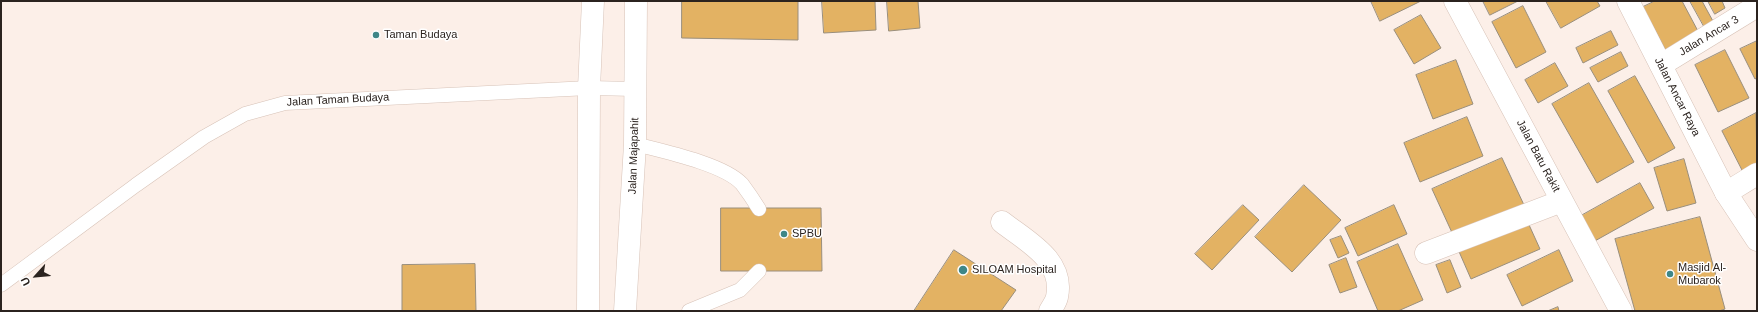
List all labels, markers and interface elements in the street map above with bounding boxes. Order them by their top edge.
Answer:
street label: Jalan Ancar 3 [1677,13,1741,59]
place label: Taman Budaya [384,28,457,42]
marker: Taman Budaya [371,30,381,40]
street label: Jalan Ancar Raya [1651,55,1703,139]
street label: Jalan Taman Budaya [286,91,390,109]
street label: Jalan Majapahit [626,117,642,195]
street label: Jalan Batu Rakit [1513,118,1563,194]
place label: SPBU [792,227,822,241]
marker: SPBU [779,229,789,239]
north arrow [16,256,56,296]
place label: Masjid Al- Mubarok [1678,261,1726,287]
place label: SILOAM Hospital [972,263,1056,277]
marker: SILOAM Hospital [957,264,969,276]
marker: Masjid Al- Mubarok [1665,269,1675,279]
text: U [18,275,32,288]

